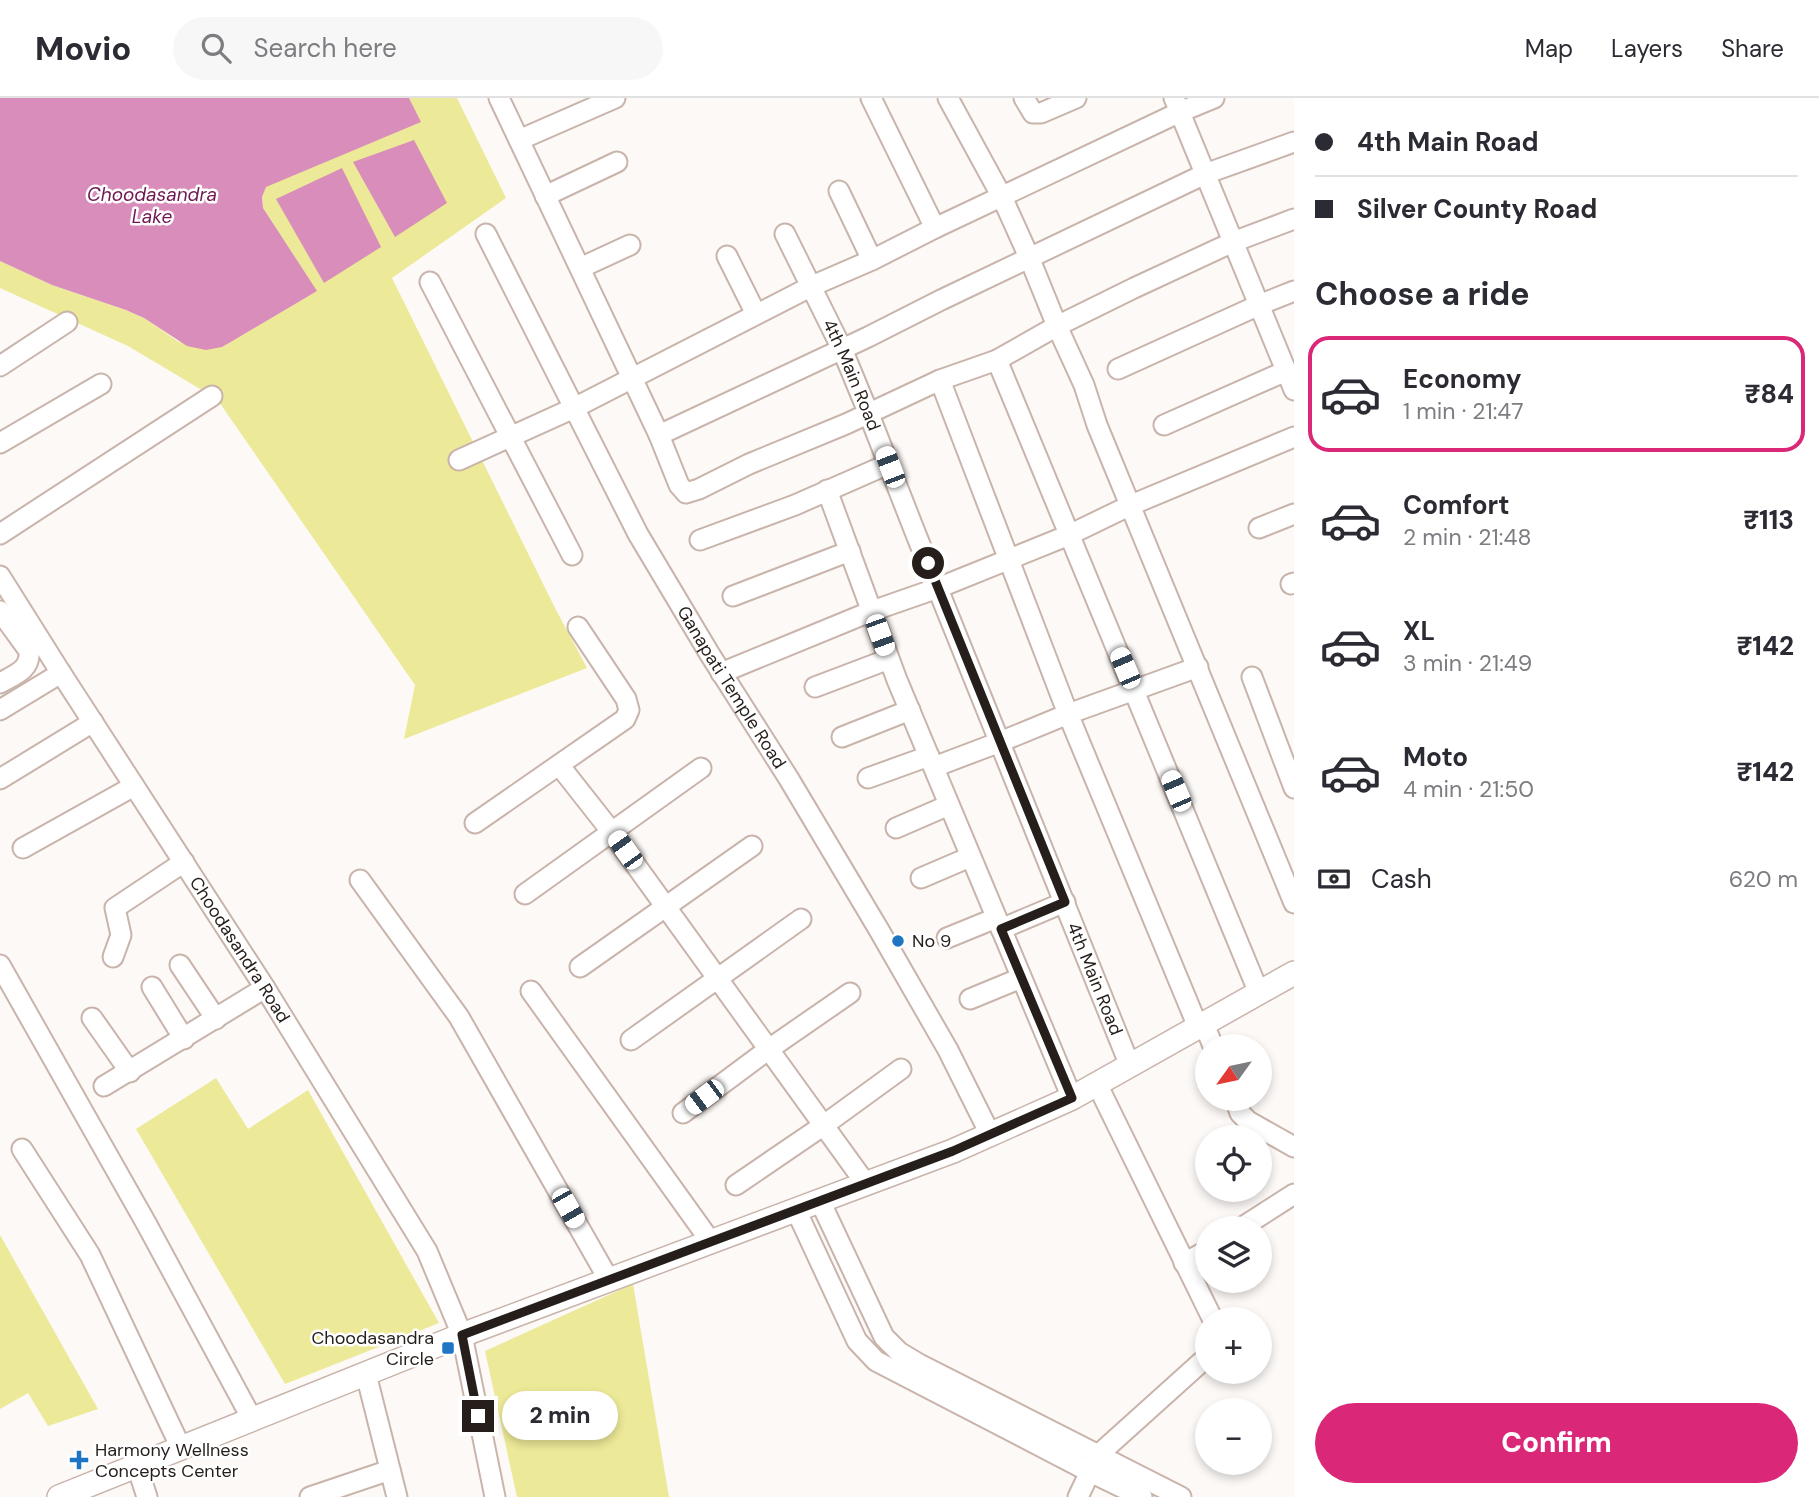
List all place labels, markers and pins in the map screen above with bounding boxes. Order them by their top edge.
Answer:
place label: No 9 [912,929,951,953]
marker: No 9 [890,933,906,949]
place label: Choodasandra Circle [311,1326,434,1371]
marker: Choodasandra Circle [440,1340,456,1356]
place label: Harmony Wellness Concepts Center [95,1438,249,1483]
marker: Harmony Wellness Concepts Center [69,1450,89,1470]

